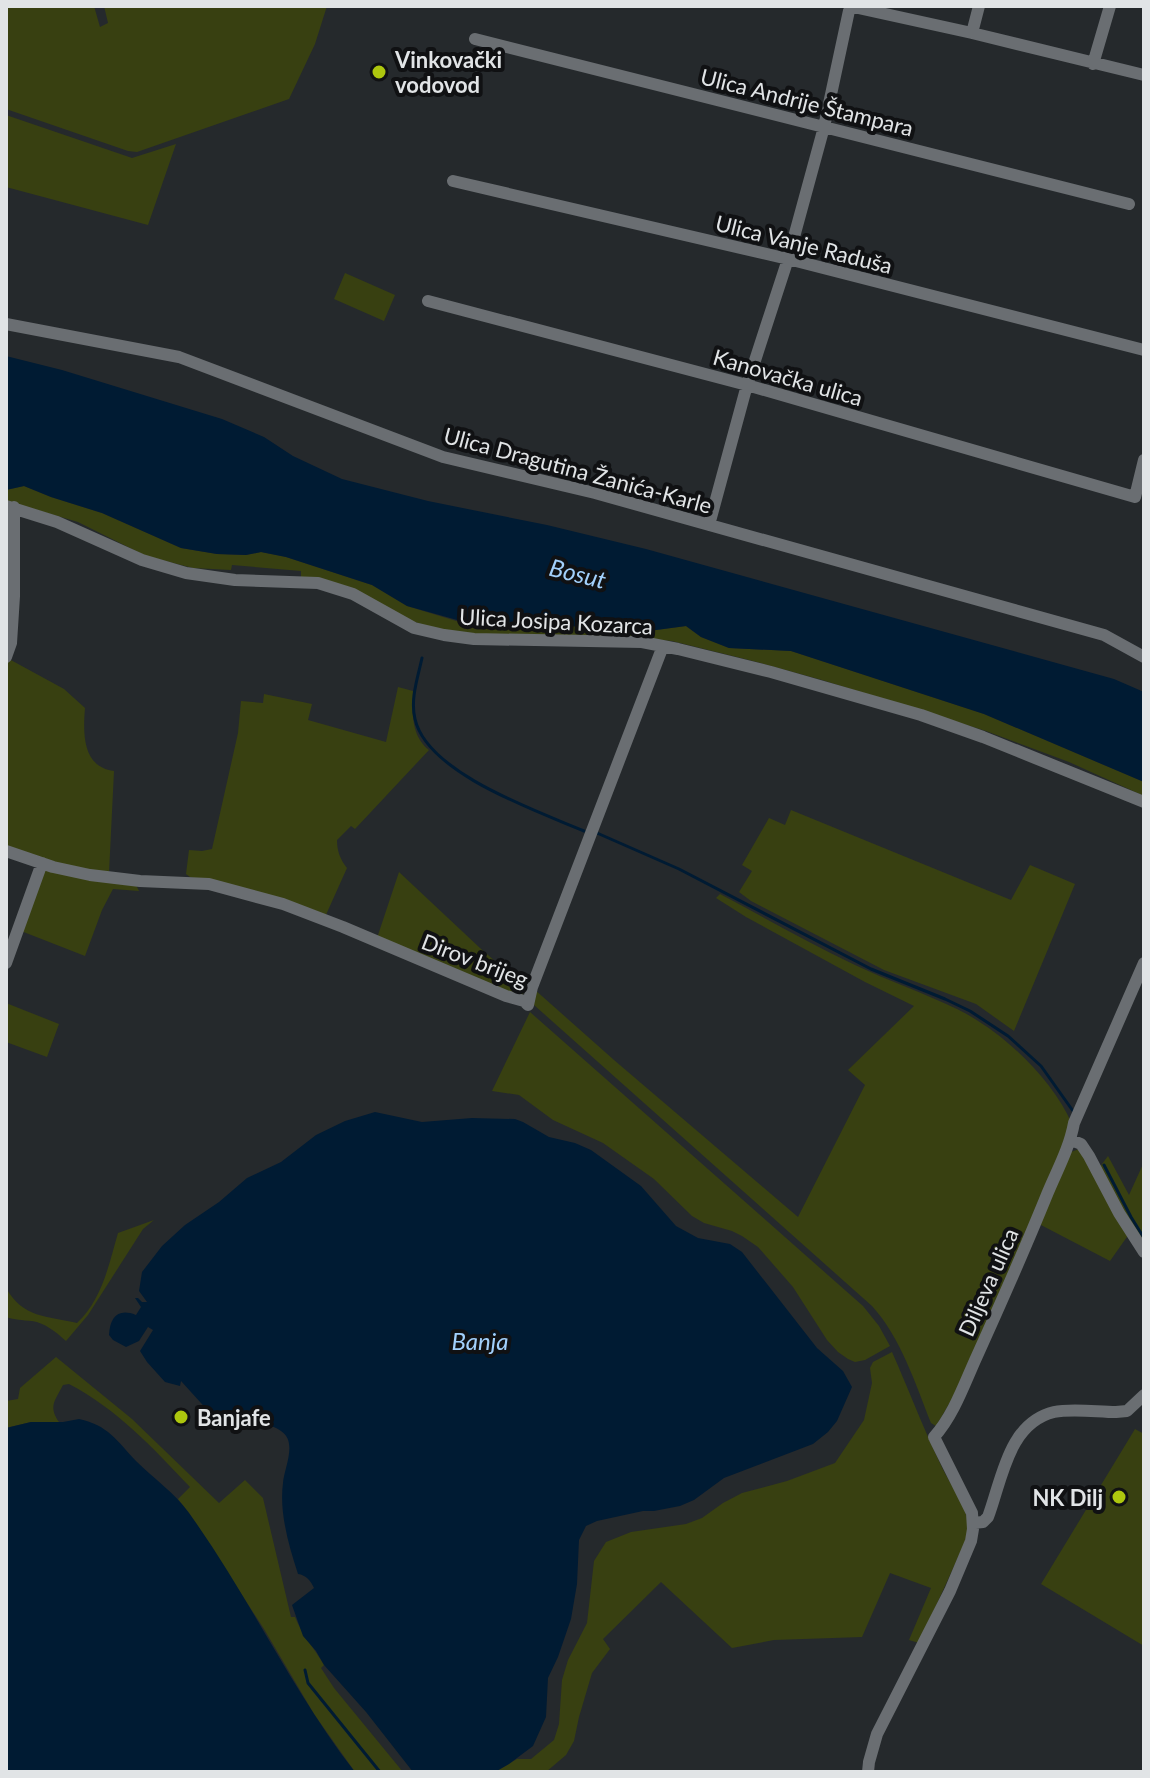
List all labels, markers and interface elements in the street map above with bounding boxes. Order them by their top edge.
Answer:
place label: Vinkovački vodovod [394,46,502,98]
street label: Ulica Andrije Štampara [698,62,916,142]
marker: Vinkovački vodovod [370,63,388,81]
street label: Ulica Vanje Raduša [713,209,895,279]
street label: Kanovačka ulica [710,343,866,411]
street label: Ulica Dragutina Žanića-Karle [441,421,715,519]
water label: Bosut [547,552,610,594]
street label: Ulica Josipa Kozarca [459,602,653,640]
street label: Dirov brijeg [418,927,532,993]
street label: Diljeva ulica [952,1224,1024,1340]
water label: Banja [451,1326,509,1355]
place label: Banjafe [197,1404,271,1431]
marker: Banjafe [172,1408,190,1426]
place label: NK Dilj [1032,1484,1103,1511]
marker: NK Dilj [1110,1488,1128,1506]

